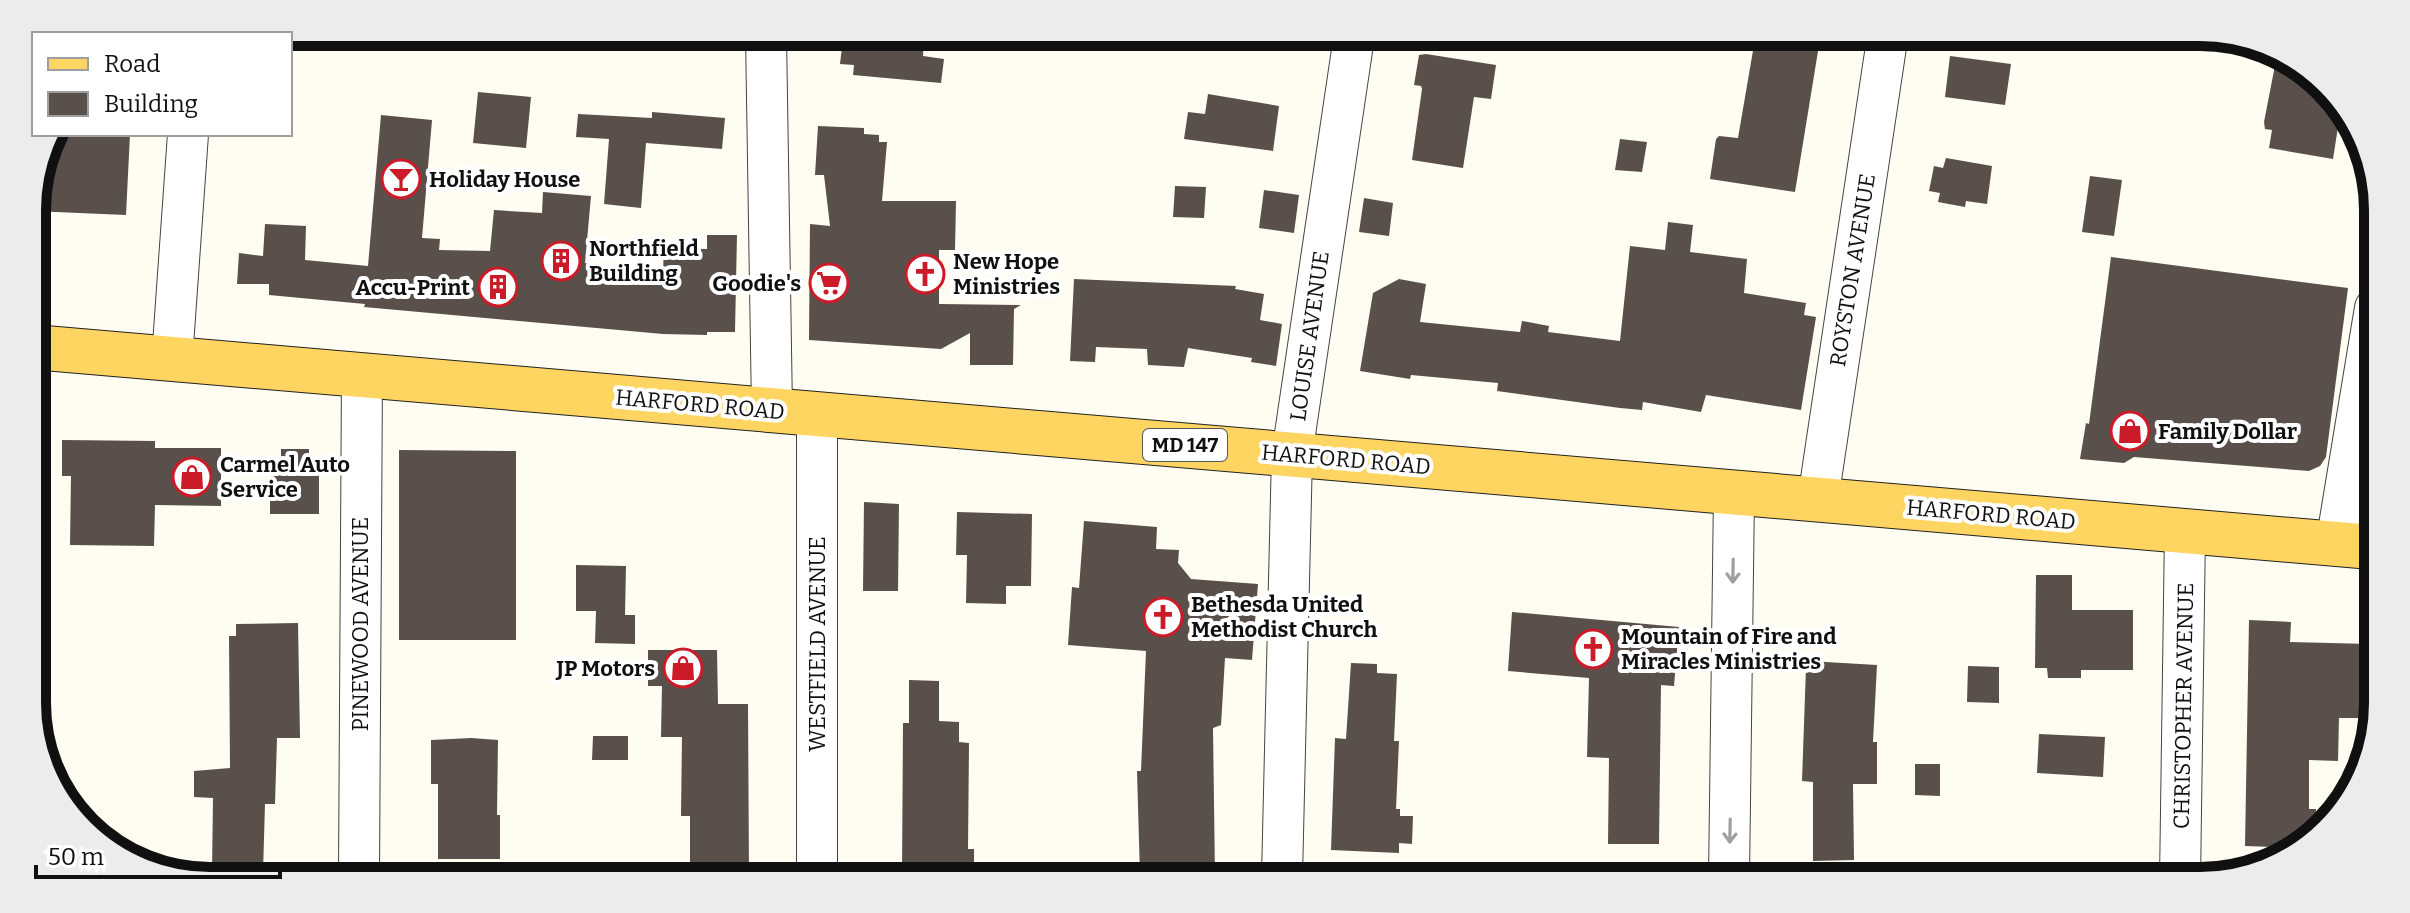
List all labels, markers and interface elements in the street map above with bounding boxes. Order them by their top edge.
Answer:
legend [32,32,292,136]
text: Road [104,50,160,78]
text: Building [104,90,198,118]
bar icon: Holiday House [380,158,422,200]
place label: Holiday House [429,166,580,193]
street label: ROYSTON AVENUE [1824,172,1881,368]
place label: Northfield Building [589,235,699,287]
building icon: Northfield Building [540,240,582,282]
place label: New Hope Ministries [953,248,1060,300]
street label: LOUISE AVENUE [1284,249,1335,423]
church icon: New Hope Ministries [904,253,946,295]
supermarket icon: Goodie's [808,262,850,304]
building icon: Accu-Print [477,266,519,308]
place label: Goodie's [712,270,801,297]
place label: Accu-Print [356,274,470,301]
street label: HARFORD ROAD [614,384,786,425]
shop icon: Family Dollar [2109,410,2151,452]
place label: Family Dollar [2158,418,2298,445]
road number: MD 147 [1143,429,1227,461]
street label: HARFORD ROAD [1260,439,1432,480]
place label: Carmel Auto Service [220,451,350,503]
shop icon: Carmel Auto Service [171,456,213,498]
street label: HARFORD ROAD [1905,494,2077,535]
street label: PINEWOOD AVENUE [347,517,374,731]
street label: WESTFIELD AVENUE [804,536,831,752]
one-way arrow [1725,557,1741,584]
street label: CHRISTOPHER AVENUE [2168,583,2199,829]
place label: Bethesda United Methodist Church [1191,591,1378,643]
church icon: Bethesda United Methodist Church [1142,596,1184,638]
place label: Mountain of Fire and Miracles Ministries [1621,623,1837,675]
church icon: Mountain of Fire and Miracles Ministries [1572,628,1614,670]
shop icon: JP Motors [662,647,704,689]
place label: JP Motors [556,655,655,682]
one-way arrow [1722,817,1738,844]
scale bar [36,829,280,879]
text: 50 m [48,843,104,871]

